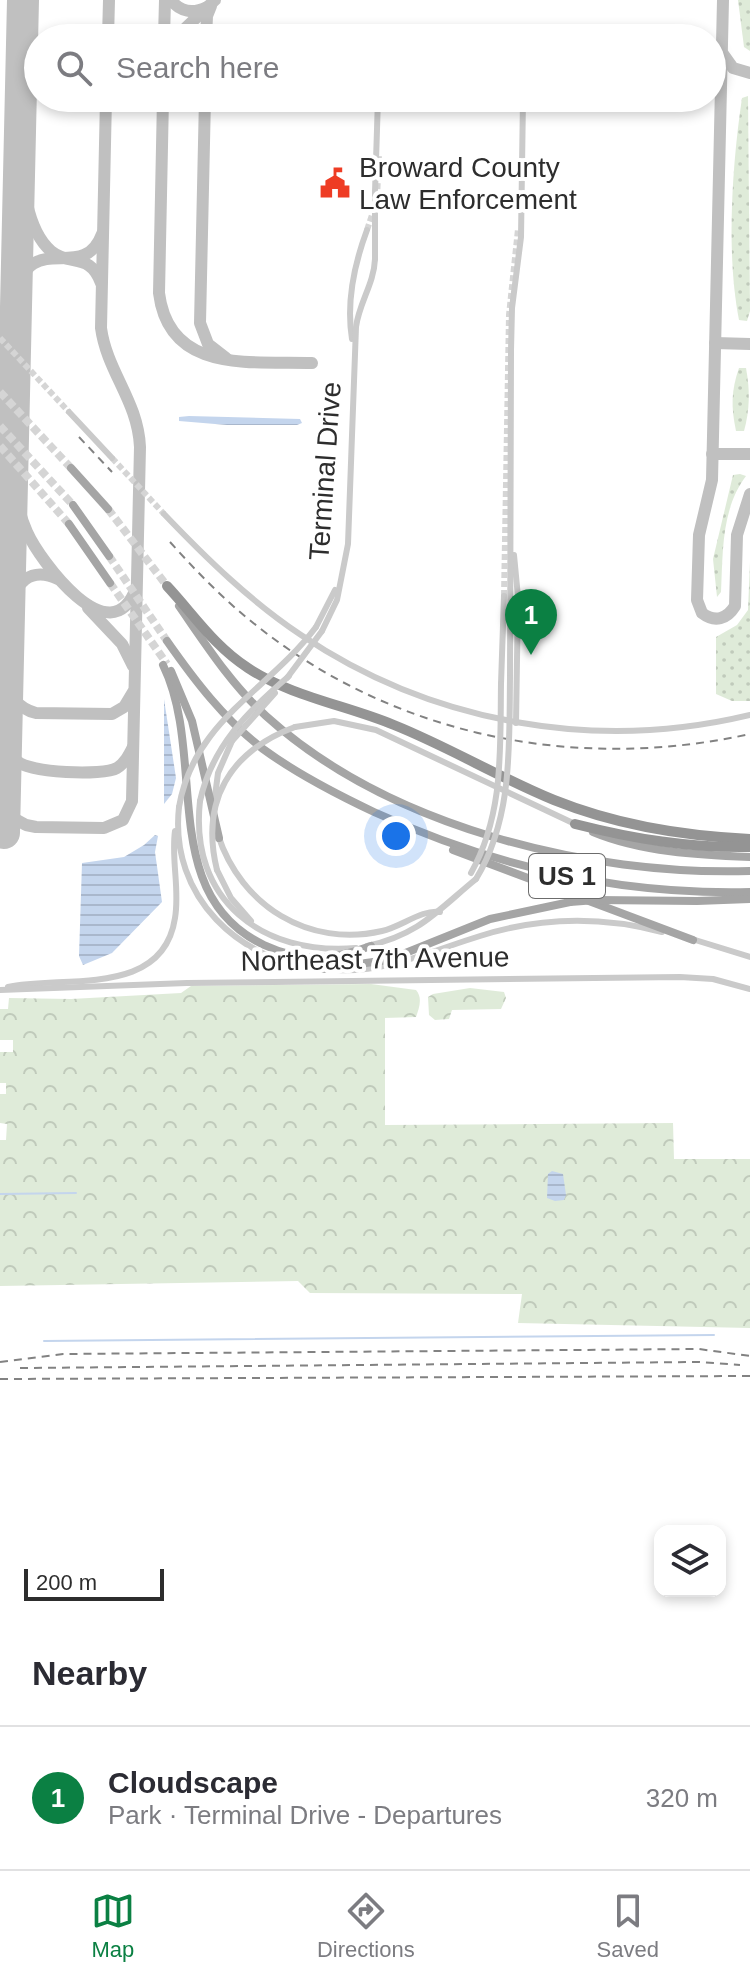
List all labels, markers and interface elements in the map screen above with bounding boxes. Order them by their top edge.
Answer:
search box [24,24,726,112]
icon: search [52,46,96,90]
text: Search here [116,51,279,84]
place label: Broward County Law Enforcement [359,152,577,215]
public building icon: Broward County Law Enforcement [318,166,352,200]
street label: Terminal Drive [303,381,347,561]
pin: 1 [505,589,557,655]
your location [376,816,416,856]
road number: US 1 [529,854,605,898]
street label: Northeast 7th Avenue [240,941,510,977]
map controls [654,1525,726,1597]
button: layers [654,1525,726,1597]
scale bar [24,1565,164,1601]
text: 200 m [36,1570,97,1595]
text: Nearby [32,1654,147,1692]
text: Cloudscape [108,1766,278,1799]
text: 1 [51,1783,65,1813]
text: 320 m [646,1783,718,1813]
text: Park · Terminal Drive - Departures [108,1800,502,1830]
tab: Map [91,1889,135,1963]
tab: Directions [317,1889,415,1963]
tab: Saved [597,1889,659,1963]

